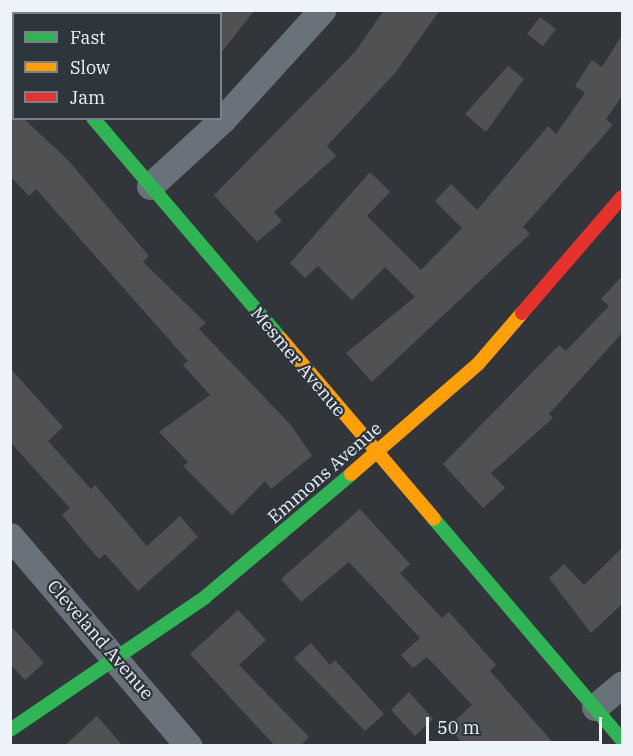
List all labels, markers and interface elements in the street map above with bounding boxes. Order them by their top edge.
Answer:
legend [12,12,222,120]
text: Fast [70,26,105,49]
text: Slow [70,56,110,79]
text: Jam [70,86,105,109]
street label: Mesmer Avenue [246,303,350,421]
street label: Emmons Avenue [264,418,386,528]
street label: Cleveland Avenue [42,576,158,704]
scale bar [429,705,604,743]
text: 50 m [437,716,480,739]

